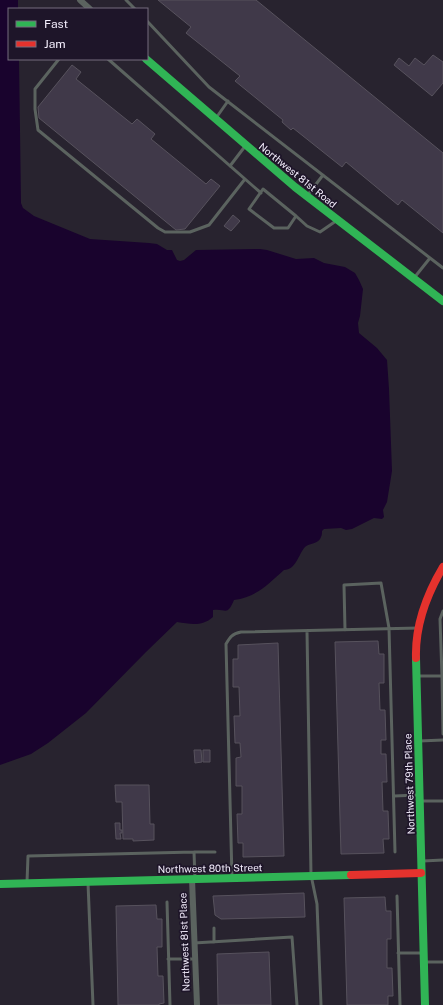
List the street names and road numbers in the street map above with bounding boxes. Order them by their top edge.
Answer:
street label: Northwest 81st Road [257,140,339,210]
street label: Northwest 79th Place [401,733,417,835]
street label: Northwest 80th Street [157,861,263,875]
street label: Northwest 81st Place [176,892,192,992]

